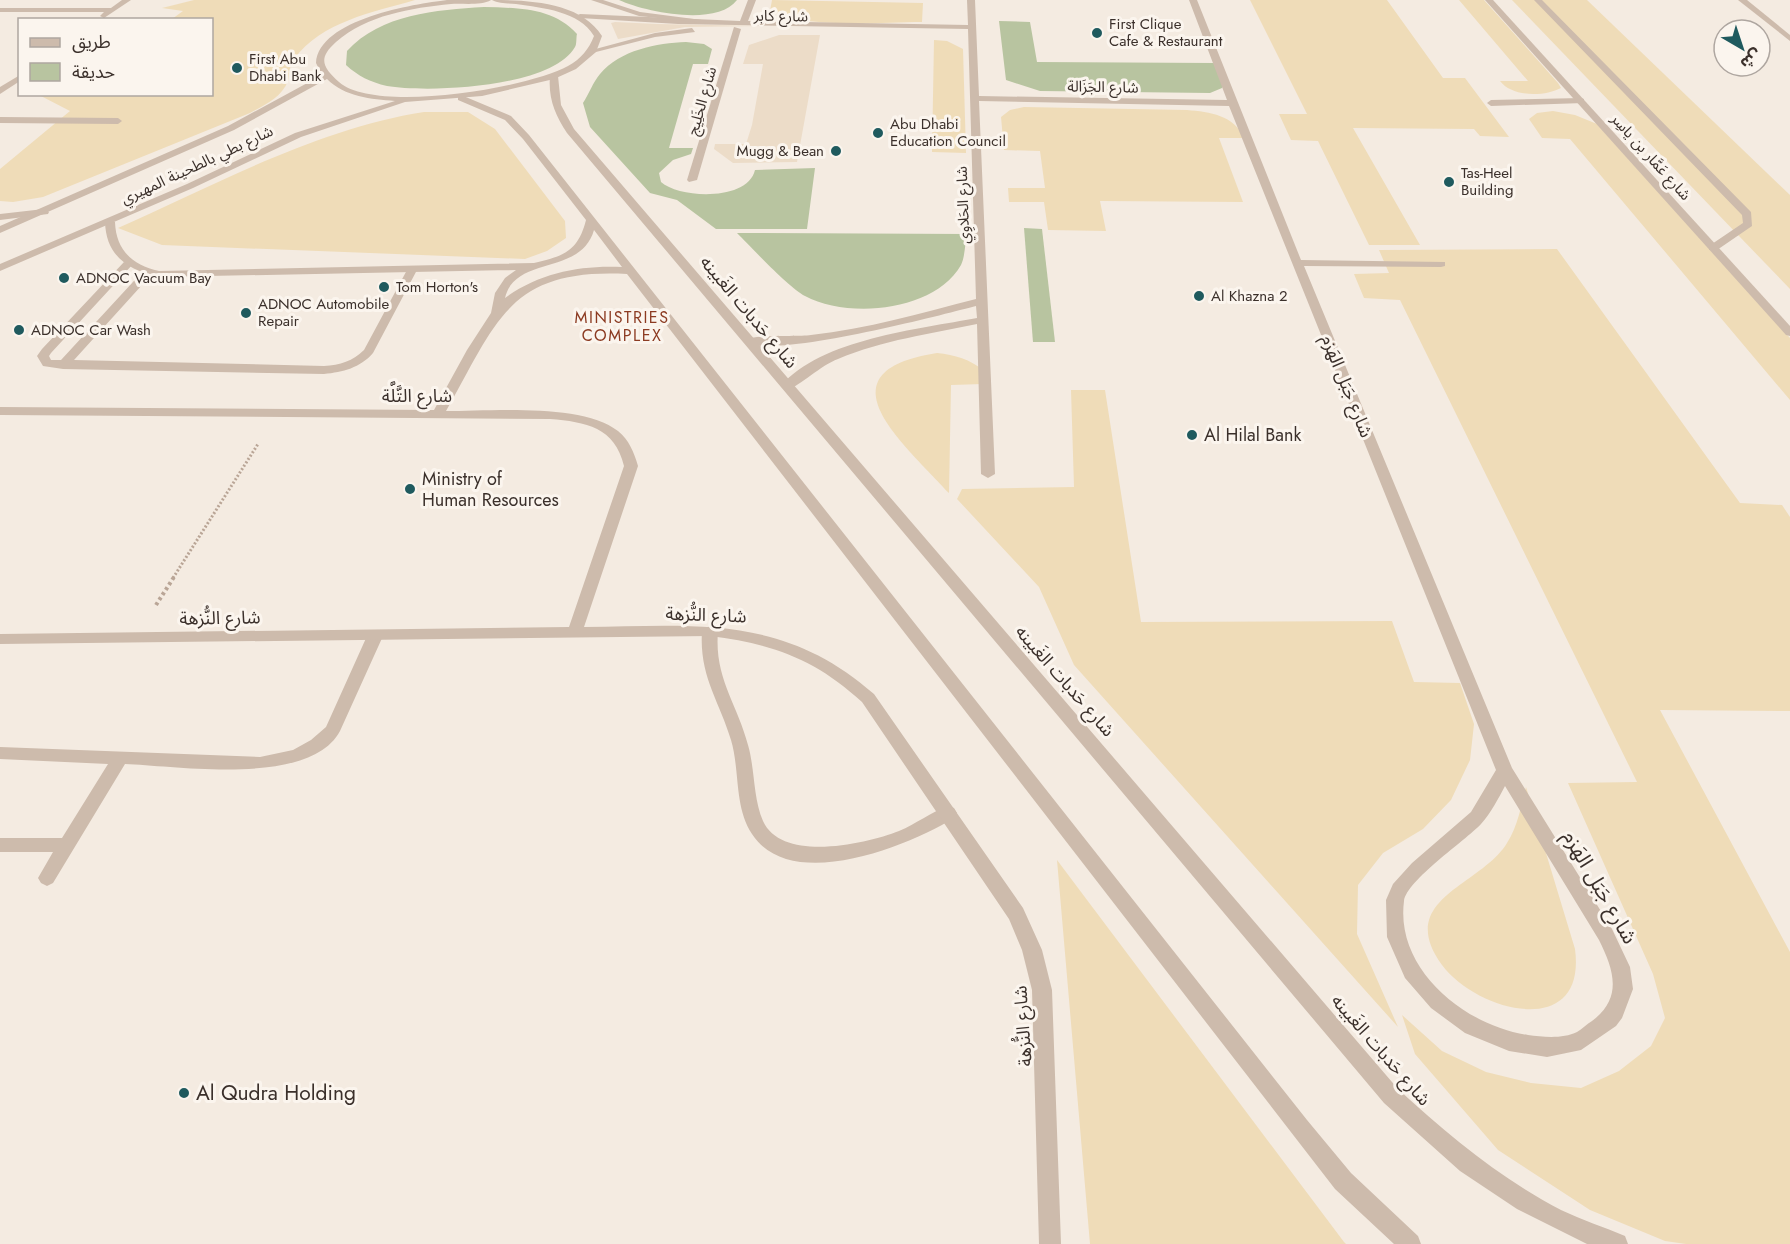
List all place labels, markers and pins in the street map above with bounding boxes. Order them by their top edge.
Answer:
place label: First Clique Cafe & Restaurant [1109,13,1223,52]
marker: First Clique Cafe & Restaurant [1090,26,1104,40]
place label: First Abu Dhabi Bank [249,48,322,87]
marker: First Abu Dhabi Bank [230,61,244,75]
place label: Abu Dhabi Education Council [890,113,1006,152]
marker: Abu Dhabi Education Council [871,126,885,140]
place label: Mugg & Bean [737,140,824,162]
marker: Mugg & Bean [829,144,843,158]
place label: Tas-Heel Building [1461,162,1513,201]
marker: Tas-Heel Building [1442,175,1456,189]
place label: ADNOC Vacuum Bay [76,267,212,289]
marker: ADNOC Vacuum Bay [57,271,71,285]
place label: Tom Horton's [396,276,478,298]
marker: Tom Horton's [377,280,391,294]
place label: Al Khazna 2 [1211,285,1287,307]
marker: Al Khazna 2 [1192,289,1206,303]
place label: ADNOC Automobile Repair [258,293,389,332]
marker: ADNOC Automobile Repair [239,306,253,320]
place label: ADNOC Car Wash [31,319,151,341]
marker: ADNOC Car Wash [12,323,26,337]
place label: Al Hilal Bank [1204,422,1301,448]
marker: Al Hilal Bank [1185,428,1199,442]
place label: Ministry of Human Resources [422,466,559,513]
marker: Ministry of Human Resources [403,482,417,496]
place label: Al Qudra Holding [196,1078,356,1108]
marker: Al Qudra Holding [177,1086,191,1100]

